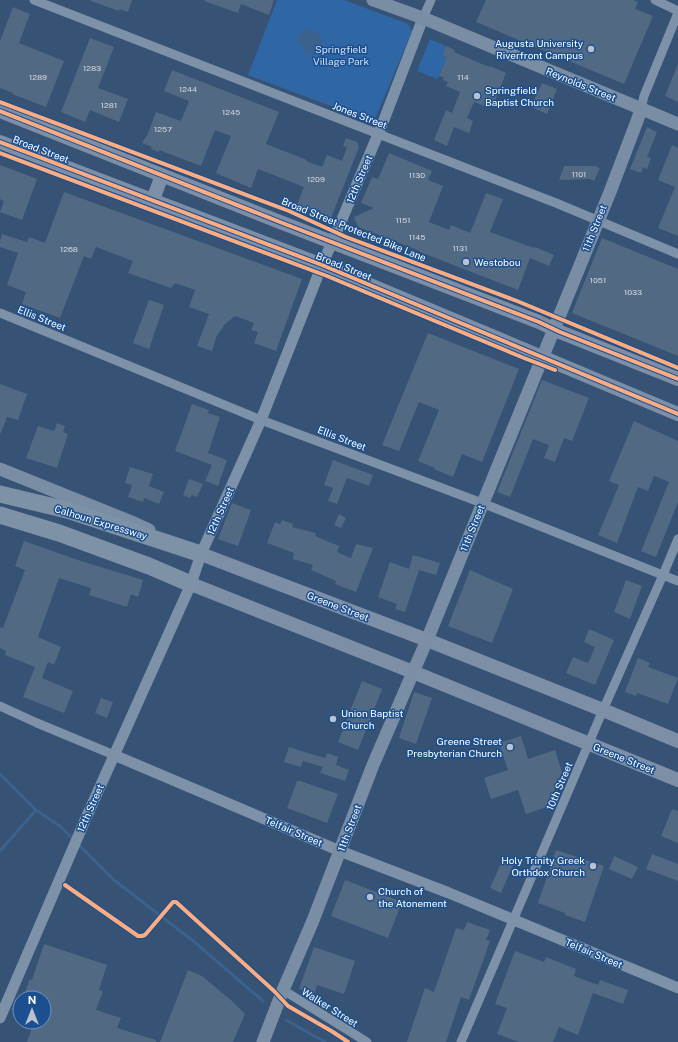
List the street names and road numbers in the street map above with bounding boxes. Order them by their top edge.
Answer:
street label: Reynolds Street [544,65,618,104]
street label: Jones Street [331,99,389,131]
street label: Broad Street [11,133,71,165]
street label: 12th Street [343,153,375,205]
street label: Broad Street Protected Bike Lane [280,194,428,264]
street label: 11th Street [579,203,609,253]
street label: Broad Street [314,249,374,283]
street label: Ellis Street [16,303,68,333]
street label: Ellis Street [316,423,368,453]
street label: 12th Street [204,485,236,537]
street label: Calhoun Expressway [53,502,149,542]
street label: 11th Street [457,503,487,553]
street label: Greene Street [305,589,371,623]
street label: Greene Street [591,740,657,776]
street label: 10th Street [543,760,575,812]
street label: 12th Street [74,782,106,834]
street label: 11th Street [335,803,363,853]
street label: Telfair Street [263,813,325,849]
street label: Telfair Street [563,935,625,971]
street label: Walker Street [300,985,360,1029]

